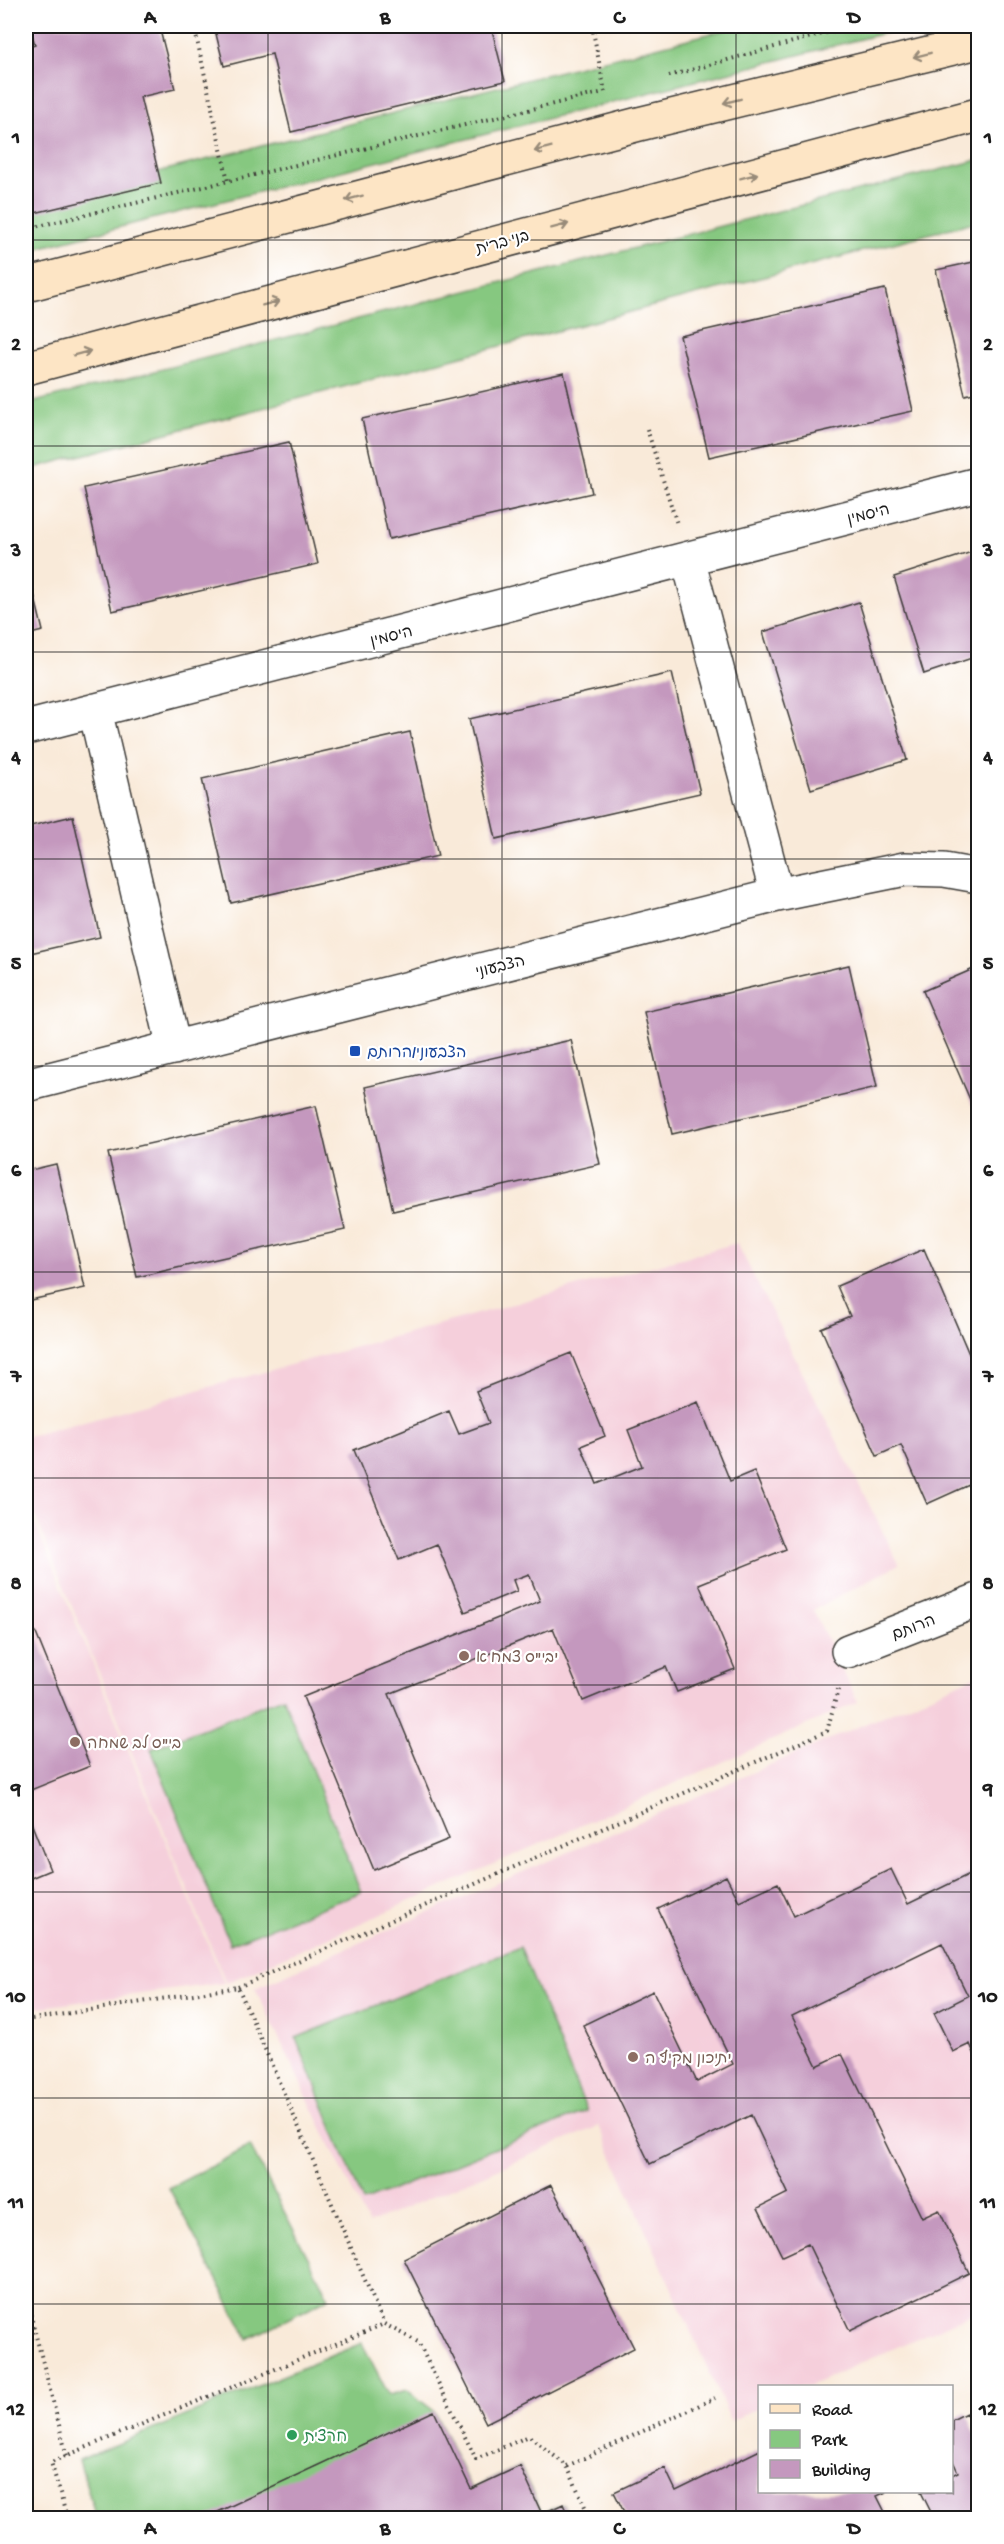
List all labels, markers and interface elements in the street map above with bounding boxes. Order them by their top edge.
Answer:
text: A [143,8,158,31]
text: B [379,8,391,31]
text: C [613,8,627,31]
text: D [845,8,861,31]
one-way arrow [912,50,931,62]
one-way arrow [723,96,742,108]
text: 1 [11,128,20,151]
text: 1 [983,128,992,151]
one-way arrow [534,143,553,155]
one-way arrow [739,169,758,181]
one-way arrow [345,193,364,205]
one-way arrow [551,219,570,231]
street label: בני ברית [473,228,532,261]
one-way arrow [261,296,280,308]
text: 2 [11,335,21,358]
text: 2 [983,335,993,358]
one-way arrow [72,346,91,358]
street label: היסמין [845,502,892,531]
text: 3 [10,541,21,564]
text: 3 [982,541,993,564]
street label: היסמין [368,624,415,653]
text: 4 [10,748,21,771]
text: 4 [982,748,993,771]
street label: הצבעוני [474,953,528,984]
text: 5 [11,954,22,977]
text: 5 [983,954,994,977]
marker: הצבעוני/הרותם [348,1044,362,1058]
place label: הצבעוני/הרותם [367,1045,466,1064]
text: 6 [11,1161,22,1184]
text: 6 [983,1161,994,1184]
text: 7 [10,1367,23,1390]
text: 7 [982,1367,995,1390]
text: 8 [11,1574,22,1597]
text: 8 [983,1574,994,1597]
street label: הרותם [890,1612,939,1646]
marker: בי"ס צמח א' [457,1649,471,1663]
place label: בי"ס צמח א' [476,1650,558,1669]
place label: בי"ס לב שמחה [87,1734,181,1755]
marker: בי"ס לב שמחה [68,1735,82,1749]
text: 9 [10,1780,21,1803]
text: 9 [982,1780,993,1803]
text: 10 [5,1987,26,2010]
text: 10 [977,1987,998,2010]
place label: תיכון מקיף ה' [645,2049,732,2070]
marker: תיכון מקיף ה' [626,2050,640,2064]
text: 11 [7,2193,24,2216]
text: 11 [979,2193,996,2216]
legend [758,2385,953,2493]
text: 12 [6,2400,25,2423]
text: 12 [978,2400,997,2423]
text: Road [812,2401,853,2422]
marker: חרצית [285,2428,299,2442]
place label: חרצית [303,2429,347,2448]
text: Park [811,2431,848,2452]
text: Building [811,2461,871,2482]
text: A [143,2519,158,2542]
text: B [379,2519,391,2542]
text: C [613,2519,627,2542]
text: D [845,2519,861,2542]

